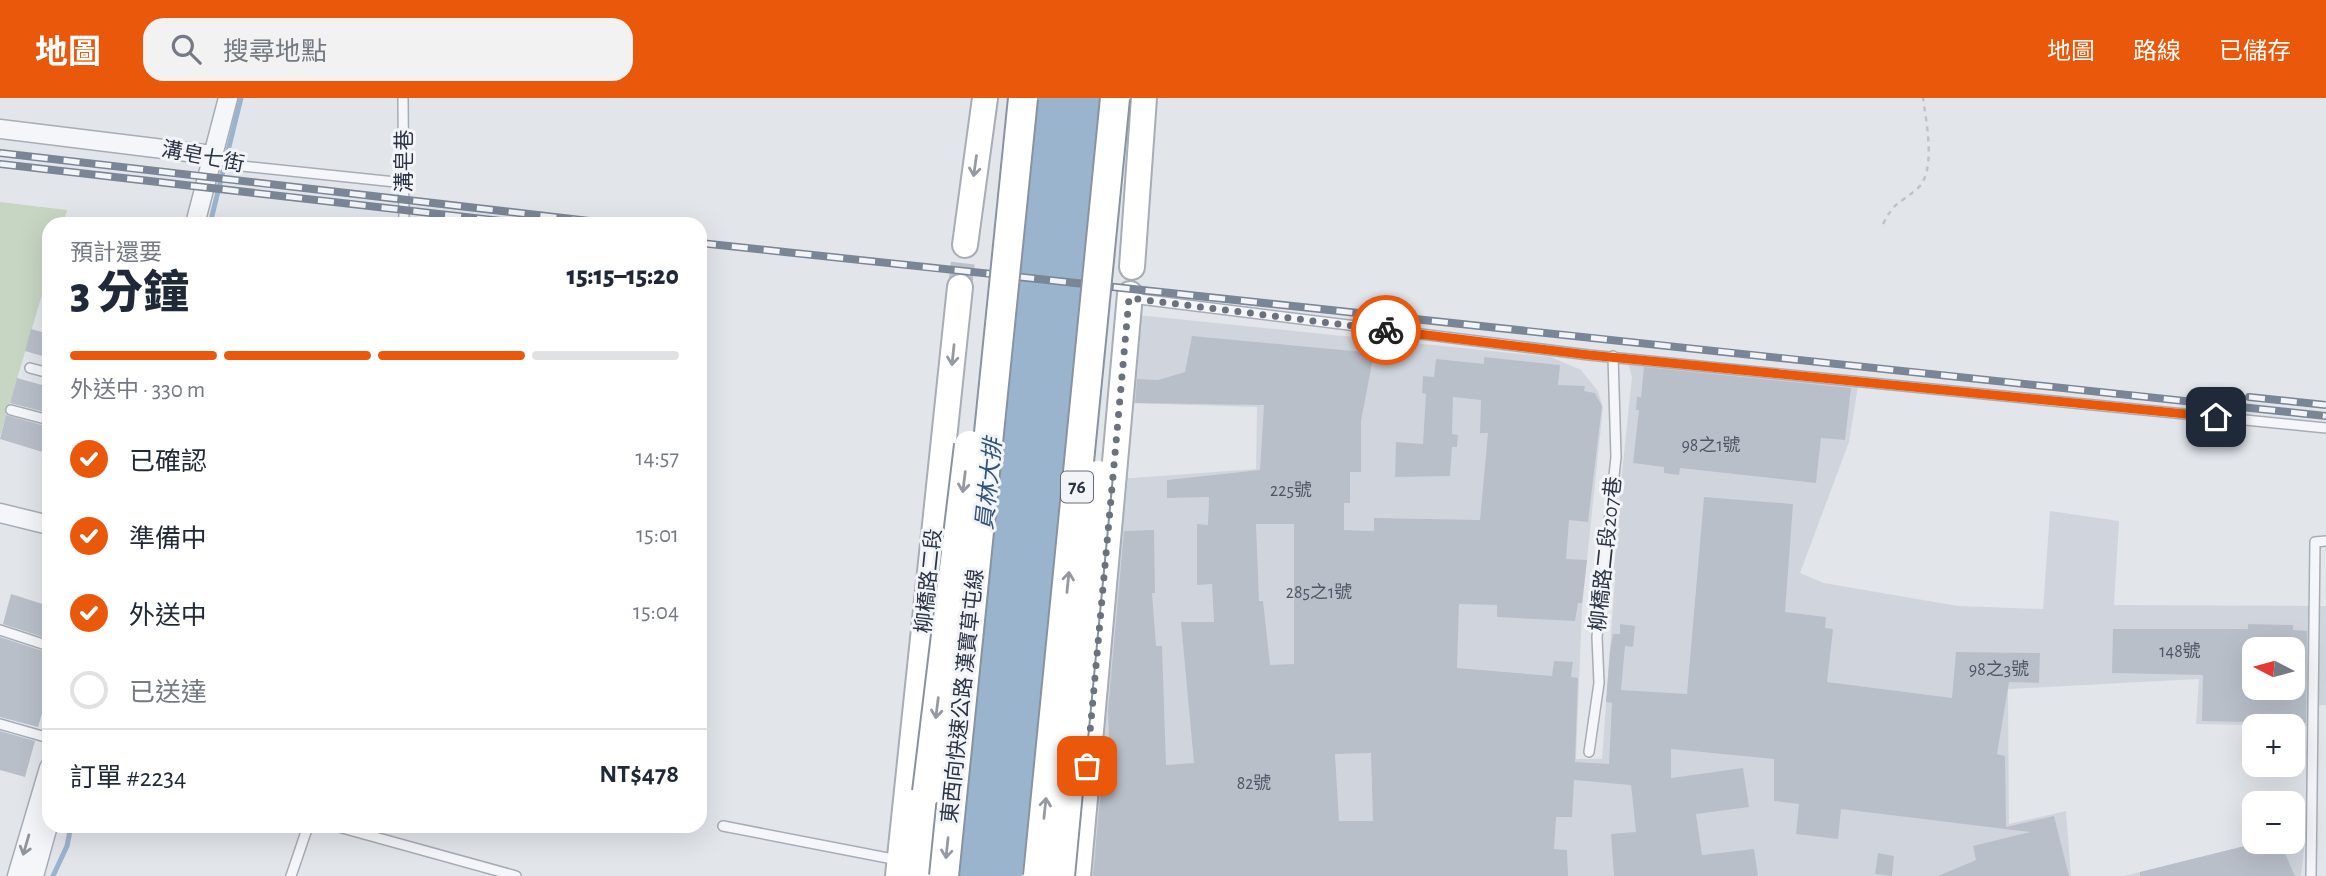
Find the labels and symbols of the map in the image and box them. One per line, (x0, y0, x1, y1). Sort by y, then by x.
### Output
street label: 溝皂巷 (393, 130, 415, 193)
street label: 溝皂七街 (160, 138, 246, 175)
one-way arrow (969, 154, 982, 176)
courier (1351, 295, 1421, 365)
one-way arrow (946, 343, 959, 366)
pin (2186, 387, 2246, 447)
water label: 員林大排 (972, 434, 1007, 531)
house number: 98之1號 (1681, 435, 1741, 455)
one-way arrow (958, 470, 971, 493)
road number: 76 (1061, 472, 1093, 502)
street label: 柳橋路二段207巷 (1586, 476, 1625, 632)
house number: 225號 (1270, 480, 1312, 500)
street label: 柳橋路二段 (912, 528, 945, 634)
street label: 東西向快速公路 漢寶草屯線 (938, 568, 987, 824)
one-way arrow (1061, 571, 1074, 593)
house number: 285之1號 (1286, 582, 1352, 602)
north arrow (2242, 637, 2305, 700)
house number: 148號 (2159, 641, 2201, 661)
house number: 98之3號 (1969, 659, 2029, 679)
one-way arrow (930, 696, 943, 719)
pin (1057, 736, 1117, 796)
house number: 82號 (1237, 773, 1271, 793)
one-way arrow (1039, 797, 1052, 820)
one-way arrow (19, 834, 32, 856)
one-way arrow (940, 837, 953, 859)

